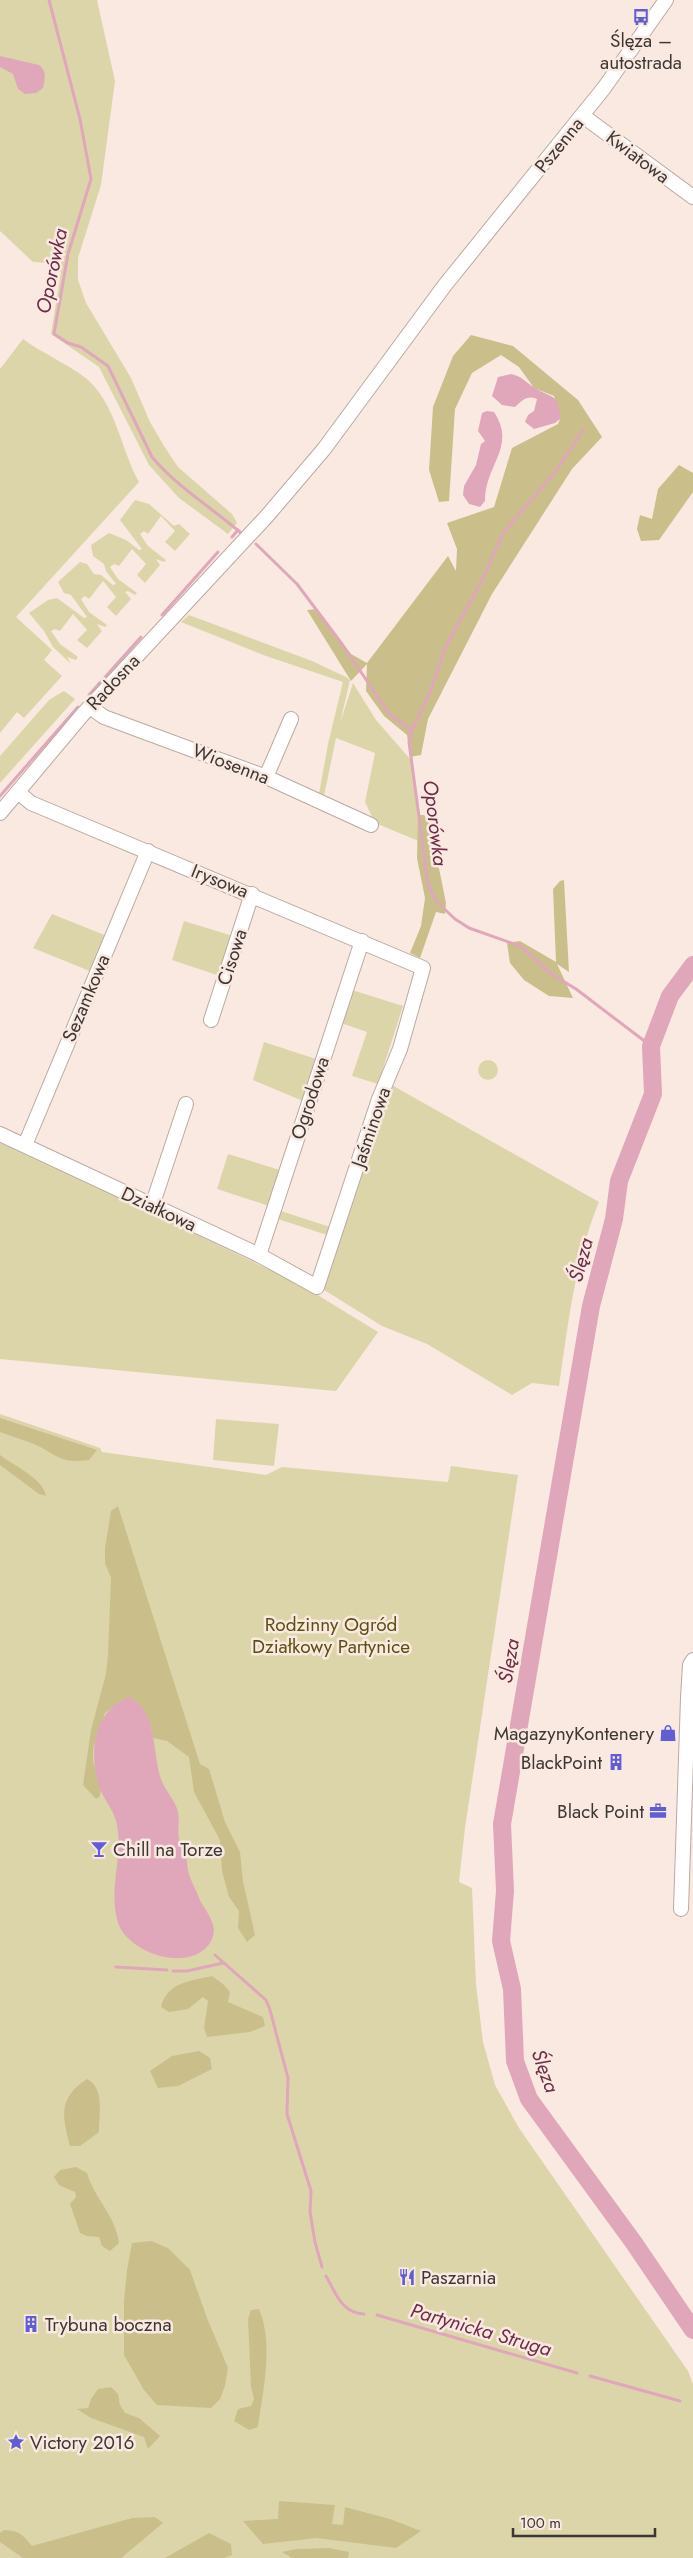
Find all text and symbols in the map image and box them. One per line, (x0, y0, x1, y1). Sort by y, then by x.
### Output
bus stop icon: Ślęza – autostrada (631, 7, 651, 27)
place label: Ślęza – autostrada (600, 27, 682, 76)
street label: Pszenna (528, 111, 590, 179)
street label: Kwiatowa (601, 124, 675, 190)
water label: Oporówka (29, 226, 75, 316)
street label: Radosna (80, 648, 146, 716)
street label: Wiosenna (189, 737, 273, 791)
water label: Oporówka (415, 778, 455, 868)
street label: Irysowa (187, 857, 253, 905)
street label: Cisowa (210, 925, 254, 989)
street label: Sezamkowa (55, 950, 117, 1046)
street label: Ogrodowa (284, 1053, 336, 1143)
street label: Jaśminowa (344, 1083, 397, 1174)
street label: Działkowa (117, 1180, 201, 1238)
water label: Ślęza (561, 1235, 601, 1285)
park label: Rodzinny Ogród Działkowy Partynice (252, 1611, 410, 1660)
water label: Ślęza (491, 1636, 527, 1686)
place label: MagazynyKontenery (494, 1720, 655, 1747)
shop icon: MagazynyKontenery (658, 1723, 678, 1743)
place label: BlackPoint (521, 1749, 602, 1776)
building icon: BlackPoint (606, 1752, 626, 1772)
place label: Black Point (557, 1798, 644, 1825)
office icon: Black Point (648, 1801, 668, 1821)
place label: Chill na Torze (113, 1836, 223, 1863)
bar icon: Chill na Torze (89, 1839, 109, 1859)
water label: Ślęza (524, 2045, 566, 2097)
place label: Paszarnia (421, 2264, 496, 2291)
restaurant icon: Paszarnia (397, 2267, 417, 2287)
water label: Partynicka Struga (407, 2296, 555, 2364)
place label: Trybuna boczna (45, 2311, 172, 2338)
building icon: Trybuna boczna (21, 2314, 41, 2334)
place label: Victory 2016 (30, 2429, 134, 2456)
place icon: Victory 2016 (6, 2432, 26, 2452)
scale bar (513, 2506, 656, 2538)
text: 100 m (520, 2512, 561, 2534)

